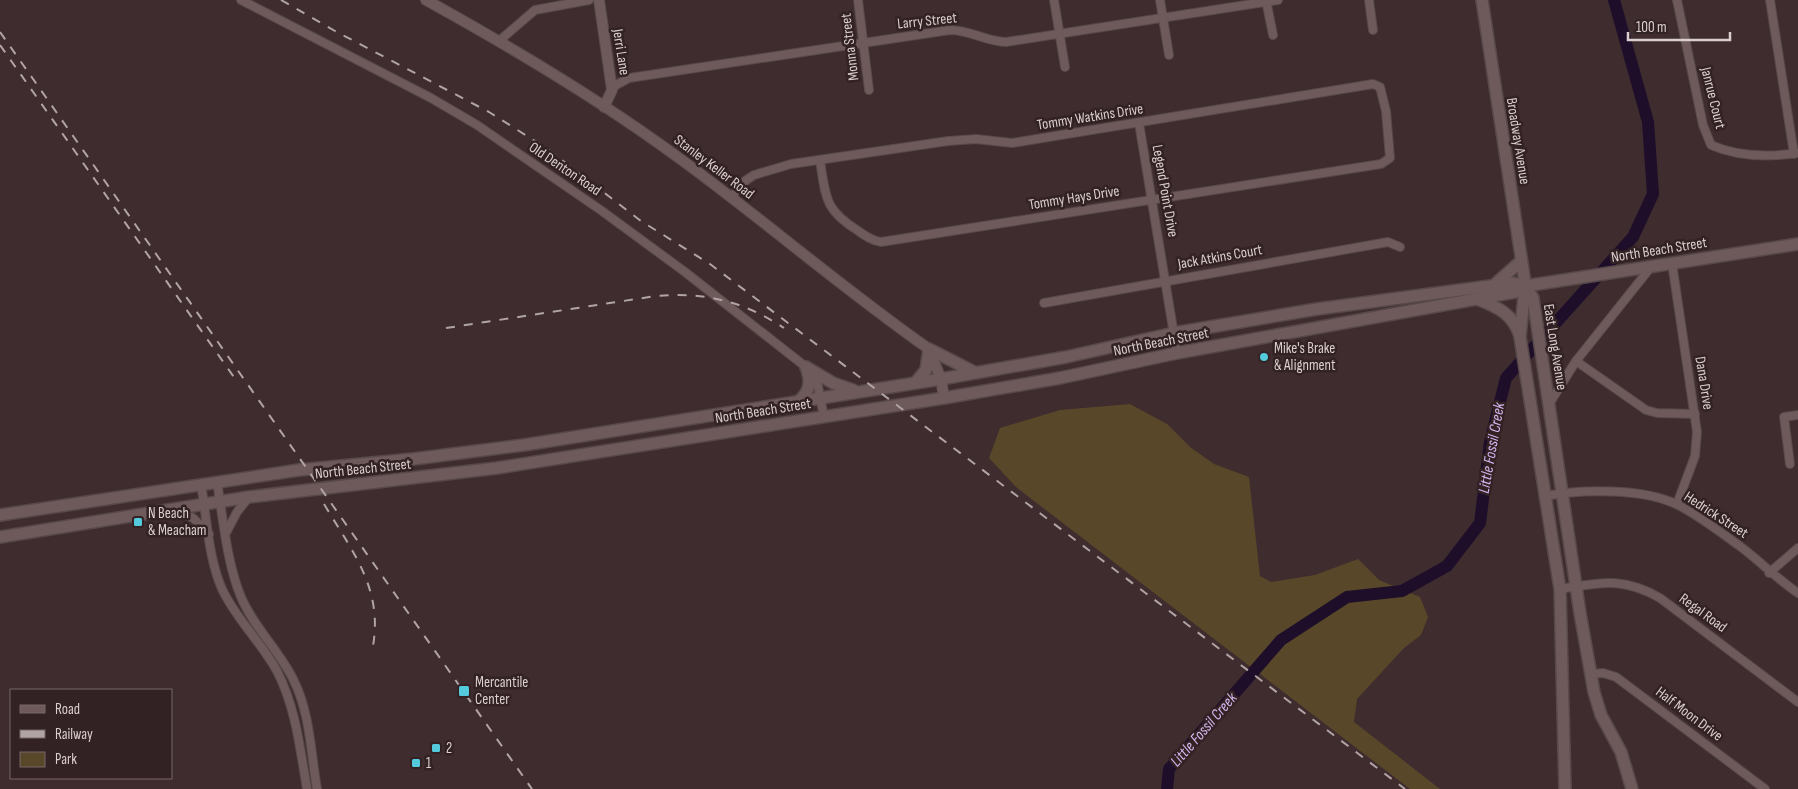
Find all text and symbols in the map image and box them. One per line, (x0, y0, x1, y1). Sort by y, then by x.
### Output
street label: Larry Street (896, 8, 958, 34)
scale bar (1628, 10, 1730, 42)
street label: Monna Street (836, 12, 864, 82)
text: 100 m (1636, 18, 1667, 37)
street label: Jerri Lane (608, 26, 634, 77)
street label: Janrue Court (1696, 64, 1730, 131)
street label: Broadway Avenue (1502, 96, 1534, 186)
street label: Tommy Watkins Drive (1036, 99, 1144, 135)
street label: Stanley Keller Road (670, 131, 758, 203)
street label: Old Denton Road (525, 138, 605, 200)
street label: Legend Point Drive (1148, 143, 1182, 239)
street label: Tommy Hays Drive (1027, 181, 1121, 215)
street label: North Beach Street (1610, 233, 1709, 267)
street label: Jack Atkins Court (1175, 240, 1264, 274)
street label: East Long Avenue (1539, 302, 1571, 392)
street label: North Beach Street (1112, 323, 1211, 361)
place label: Mike's Brake & Alignment (1274, 339, 1336, 375)
marker: Mike's Brake & Alignment (1258, 351, 1270, 363)
street label: Dana Drive (1690, 355, 1718, 411)
street label: North Beach Street (714, 394, 813, 428)
water label: Little Fossil Creek (1475, 400, 1510, 495)
street label: North Beach Street (314, 454, 412, 484)
street label: Hedrick Street (1680, 487, 1752, 543)
place label: N Beach & Meacham (148, 504, 207, 540)
marker: N Beach & Meacham (132, 516, 144, 528)
street label: Regal Road (1675, 589, 1731, 637)
place label: Mercantile Center (475, 673, 528, 709)
street label: Half Moon Drive (1652, 683, 1726, 745)
marker: Mercantile Center (457, 684, 471, 698)
water label: Little Fossil Creek (1167, 688, 1242, 771)
legend (10, 689, 172, 779)
text: Road (55, 700, 80, 719)
text: Railway (55, 725, 93, 744)
place label: 2 (446, 739, 452, 758)
marker: 2 (430, 742, 442, 754)
text: Park (55, 750, 77, 769)
place label: 1 (426, 754, 432, 773)
marker: 1 (410, 757, 422, 769)

